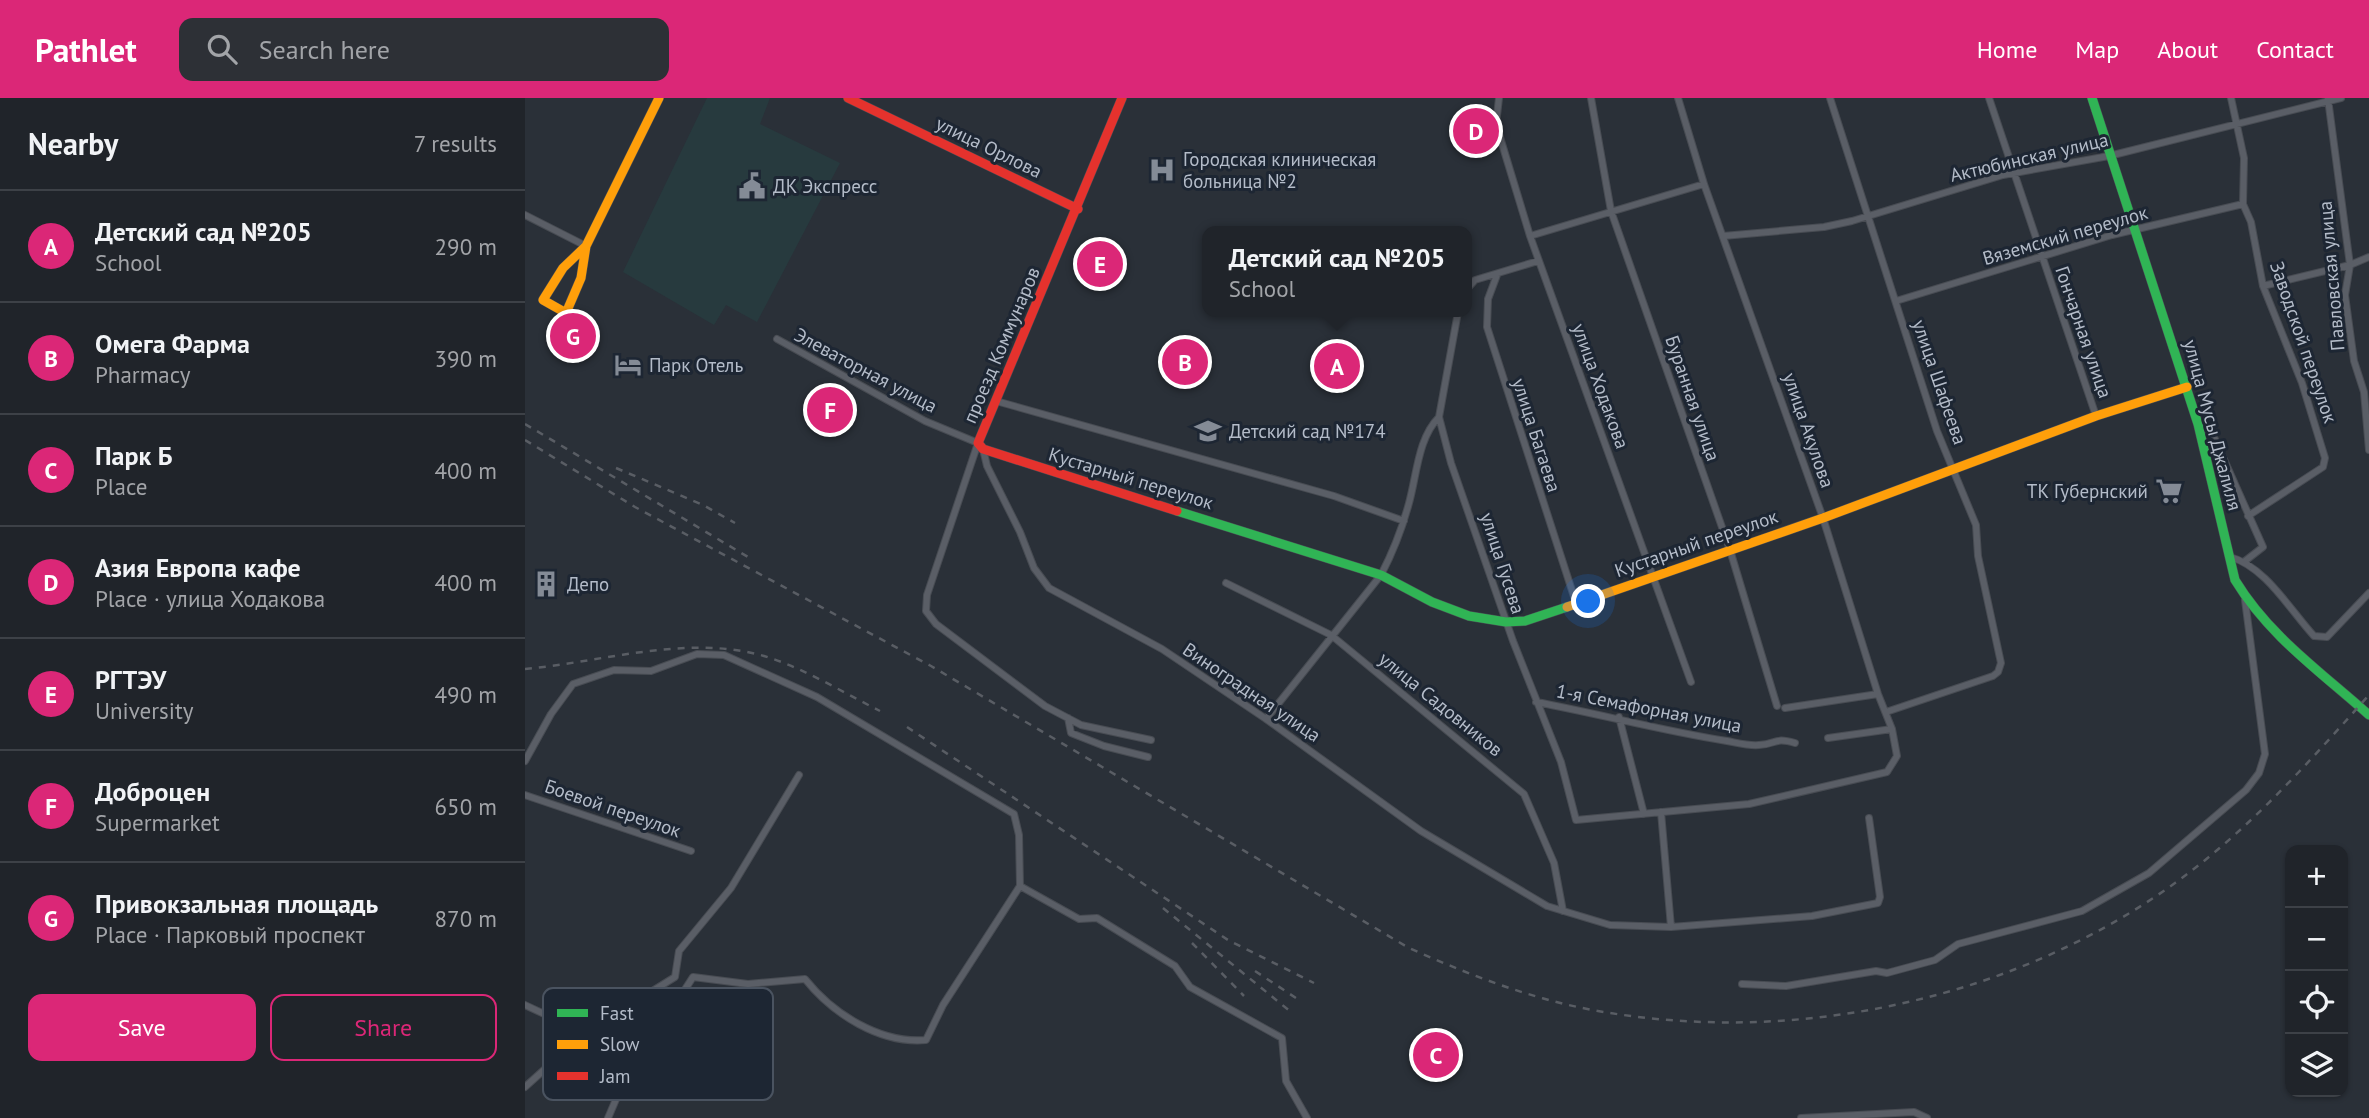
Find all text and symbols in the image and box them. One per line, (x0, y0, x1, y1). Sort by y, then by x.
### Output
search box (179, 18, 669, 81)
text: Pathlet (35, 28, 137, 71)
icon: search (203, 30, 241, 68)
text: Search here (259, 33, 390, 66)
text: Home (1977, 34, 2037, 65)
text: Map (2075, 34, 2119, 65)
text: About (2157, 34, 2218, 65)
text: Contact (2256, 34, 2334, 65)
pin: D (1453, 105, 1499, 157)
street label: улица Орлова (932, 111, 1046, 183)
text: Nearby (28, 124, 118, 163)
street label: Актюбинская улица (1947, 127, 2111, 187)
text: 7 results (414, 129, 497, 158)
place label: Городская клиническая больница №2 (1183, 147, 1376, 193)
hospital icon: Городская клиническая больница №2 (1147, 155, 1177, 185)
public building icon: ДК Экспресс (737, 171, 767, 201)
place label: ДК Экспресс (773, 174, 877, 198)
street label: Вяземский переулок (1980, 200, 2150, 270)
street label: Павловская улица (2313, 200, 2349, 352)
text: Детский сад №205 (95, 215, 312, 248)
popup (1202, 226, 1472, 317)
text: A (44, 232, 58, 261)
text: 290 m (435, 232, 497, 261)
pin: E (1077, 238, 1123, 290)
text: Детский сад №205 (1229, 241, 1445, 274)
text: School (95, 248, 162, 277)
street label: Заводской переулок (2265, 258, 2343, 426)
street label: проезд Коммунаров (957, 263, 1045, 427)
street label: Гончарная улица (2050, 263, 2118, 401)
text: School (1229, 274, 1295, 303)
pin: G (550, 310, 596, 362)
street label: улица Шафеева (1907, 316, 1973, 448)
street label: улица Ходакова (1567, 320, 1635, 452)
street label: Элеваторная улица (790, 322, 942, 418)
text: Омега Фарма (95, 327, 250, 360)
street label: Буранная улица (1660, 332, 1726, 464)
pin: B (1162, 336, 1208, 388)
street label: улица Мусы Джалиля (2179, 337, 2247, 513)
pin: A (1314, 340, 1360, 392)
text: B (44, 344, 58, 373)
text: 390 m (435, 344, 497, 373)
hotel icon: Парк Отель (613, 350, 643, 380)
place label: Парк Отель (649, 353, 743, 377)
text: Pharmacy (95, 360, 191, 389)
street label: улица Акулова (1778, 369, 1840, 491)
street label: улица Багаева (1507, 375, 1567, 495)
pin: F (807, 384, 853, 436)
school or university icon: Детский сад №174 (1193, 416, 1223, 446)
place label: Детский сад №174 (1229, 419, 1386, 443)
text: Парк Б (95, 439, 173, 472)
street label: Кустарный переулок (1046, 442, 1216, 514)
text: C (45, 456, 57, 485)
text: 400 m (435, 456, 497, 485)
text: Place (95, 472, 148, 501)
supermarket icon: ТК Губернский (2154, 476, 2184, 506)
place label: ТК Губернский (2027, 479, 2148, 503)
street label: Кустарный переулок (1611, 504, 1781, 582)
street label: улица Гусева (1475, 509, 1531, 617)
text: Азия Европа кафе (95, 551, 301, 584)
text: D (44, 568, 58, 597)
text: 400 m (435, 568, 497, 597)
building icon: Депо (531, 569, 561, 599)
place label: Депо (567, 572, 609, 596)
text: Place · улица Ходакова (95, 584, 325, 613)
your location (1571, 584, 1605, 618)
street label: Виноградная улица (1179, 637, 1325, 747)
street label: улица Садовников (1374, 647, 1508, 761)
text: РГТЭУ (95, 663, 166, 696)
street label: 1-я Семафорная улица (1554, 678, 1744, 738)
text: E (45, 680, 57, 709)
text: 490 m (435, 680, 497, 709)
text: University (95, 696, 193, 725)
street label: Боевой переулок (542, 773, 684, 843)
text: Доброцен (95, 775, 210, 808)
text: F (45, 792, 57, 821)
text: 650 m (435, 792, 497, 821)
text: Supermarket (95, 808, 220, 837)
map controls (2285, 845, 2348, 1097)
button: + (2285, 845, 2348, 908)
text: Привокзальная площадь (95, 887, 378, 920)
text: G (44, 904, 58, 933)
text: 870 m (435, 904, 497, 933)
button: − (2285, 908, 2348, 971)
text: Place · Парковый проспект (95, 920, 365, 949)
button: locate (2285, 971, 2348, 1034)
legend (543, 988, 773, 1100)
button: Save (28, 994, 256, 1061)
button: Share (270, 994, 497, 1061)
text: Fast (600, 1001, 634, 1025)
pin: C (1413, 1029, 1459, 1081)
text: Slow (600, 1032, 640, 1056)
button: layers (2285, 1034, 2348, 1097)
text: Jam (599, 1064, 630, 1088)

